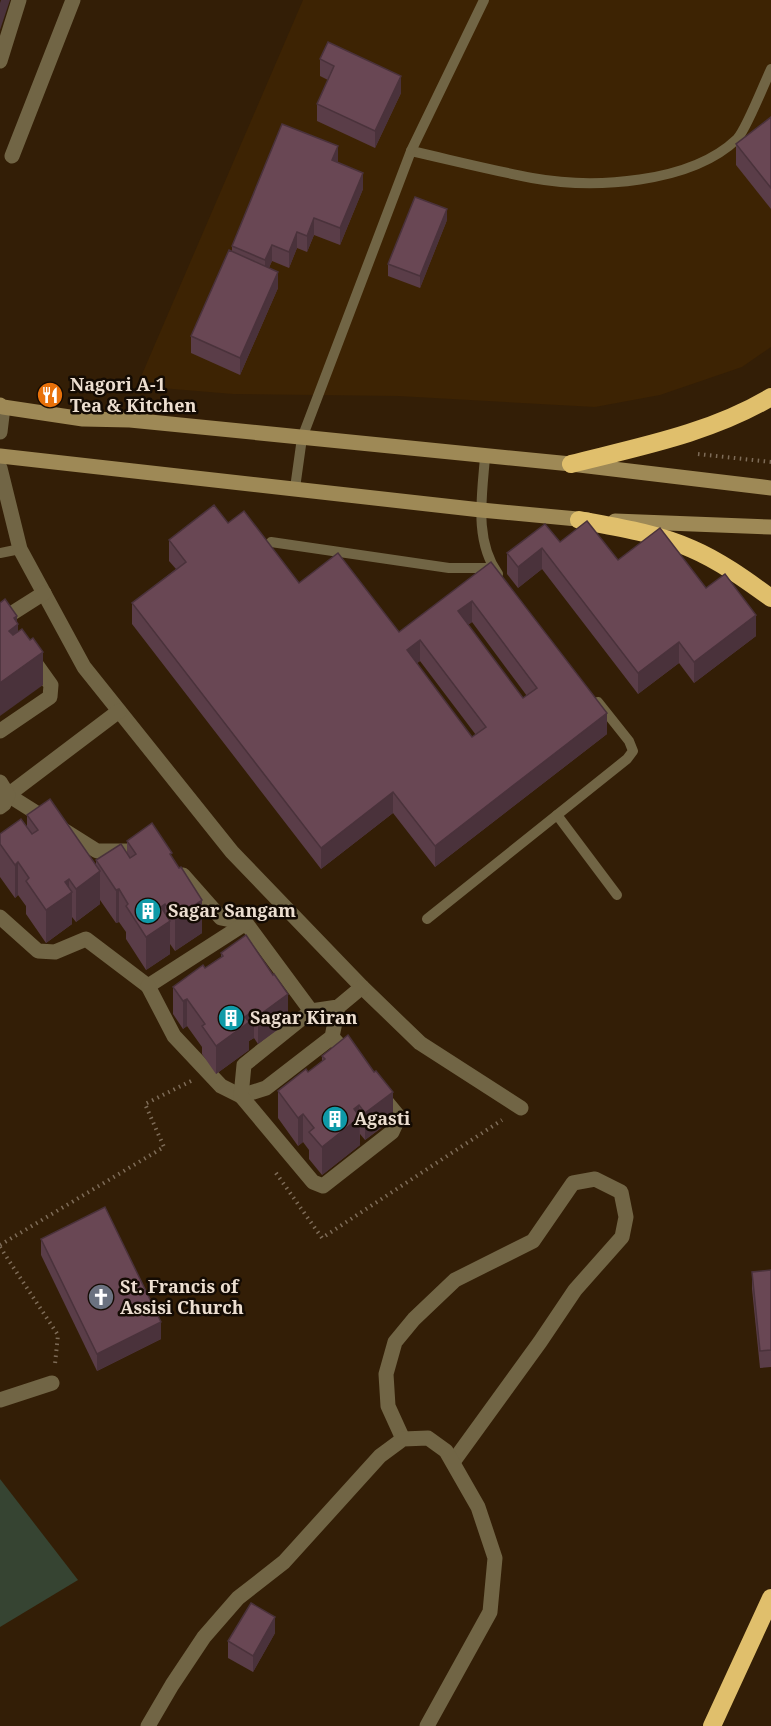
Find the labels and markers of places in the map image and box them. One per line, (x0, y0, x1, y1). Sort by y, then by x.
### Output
place label: Nagori A-1 Tea & Kitchen (70, 372, 197, 417)
restaurant icon: Nagori A-1 Tea & Kitchen (35, 380, 65, 410)
building icon: Sagar Sangam (133, 896, 163, 926)
place label: Sagar Sangam (168, 898, 296, 922)
building icon: Sagar Kiran (216, 1003, 246, 1033)
place label: Sagar Kiran (250, 1005, 358, 1029)
building icon: Agasti (320, 1104, 350, 1134)
place label: Agasti (354, 1106, 411, 1130)
place label: St. Francis of Assisi Church (120, 1274, 244, 1319)
church icon: St. Francis of Assisi Church (86, 1282, 116, 1312)

